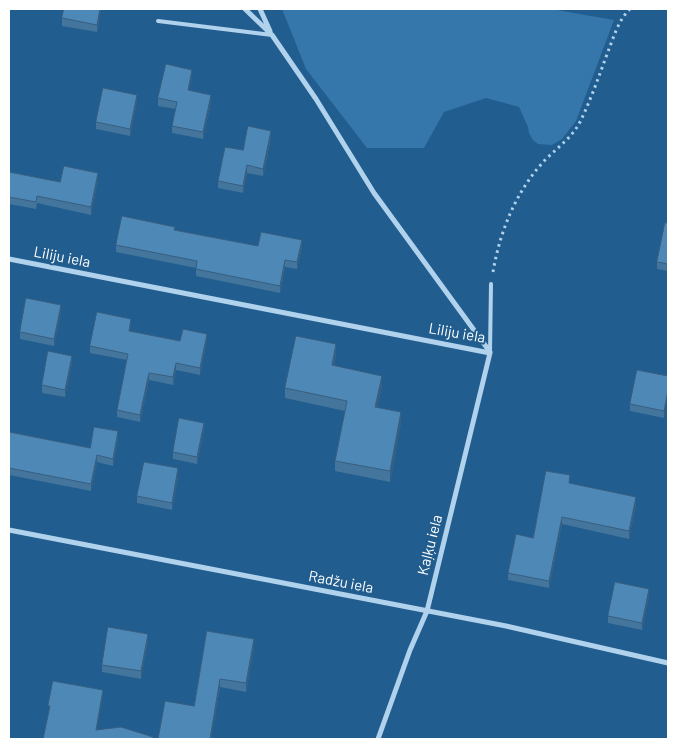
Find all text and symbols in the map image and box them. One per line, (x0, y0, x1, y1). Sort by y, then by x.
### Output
street label: Liliju iela (32, 243, 92, 271)
street label: Liliju iela (427, 319, 487, 347)
street label: Kaļķu iela (414, 513, 446, 577)
street label: Radžu iela (307, 567, 375, 597)

